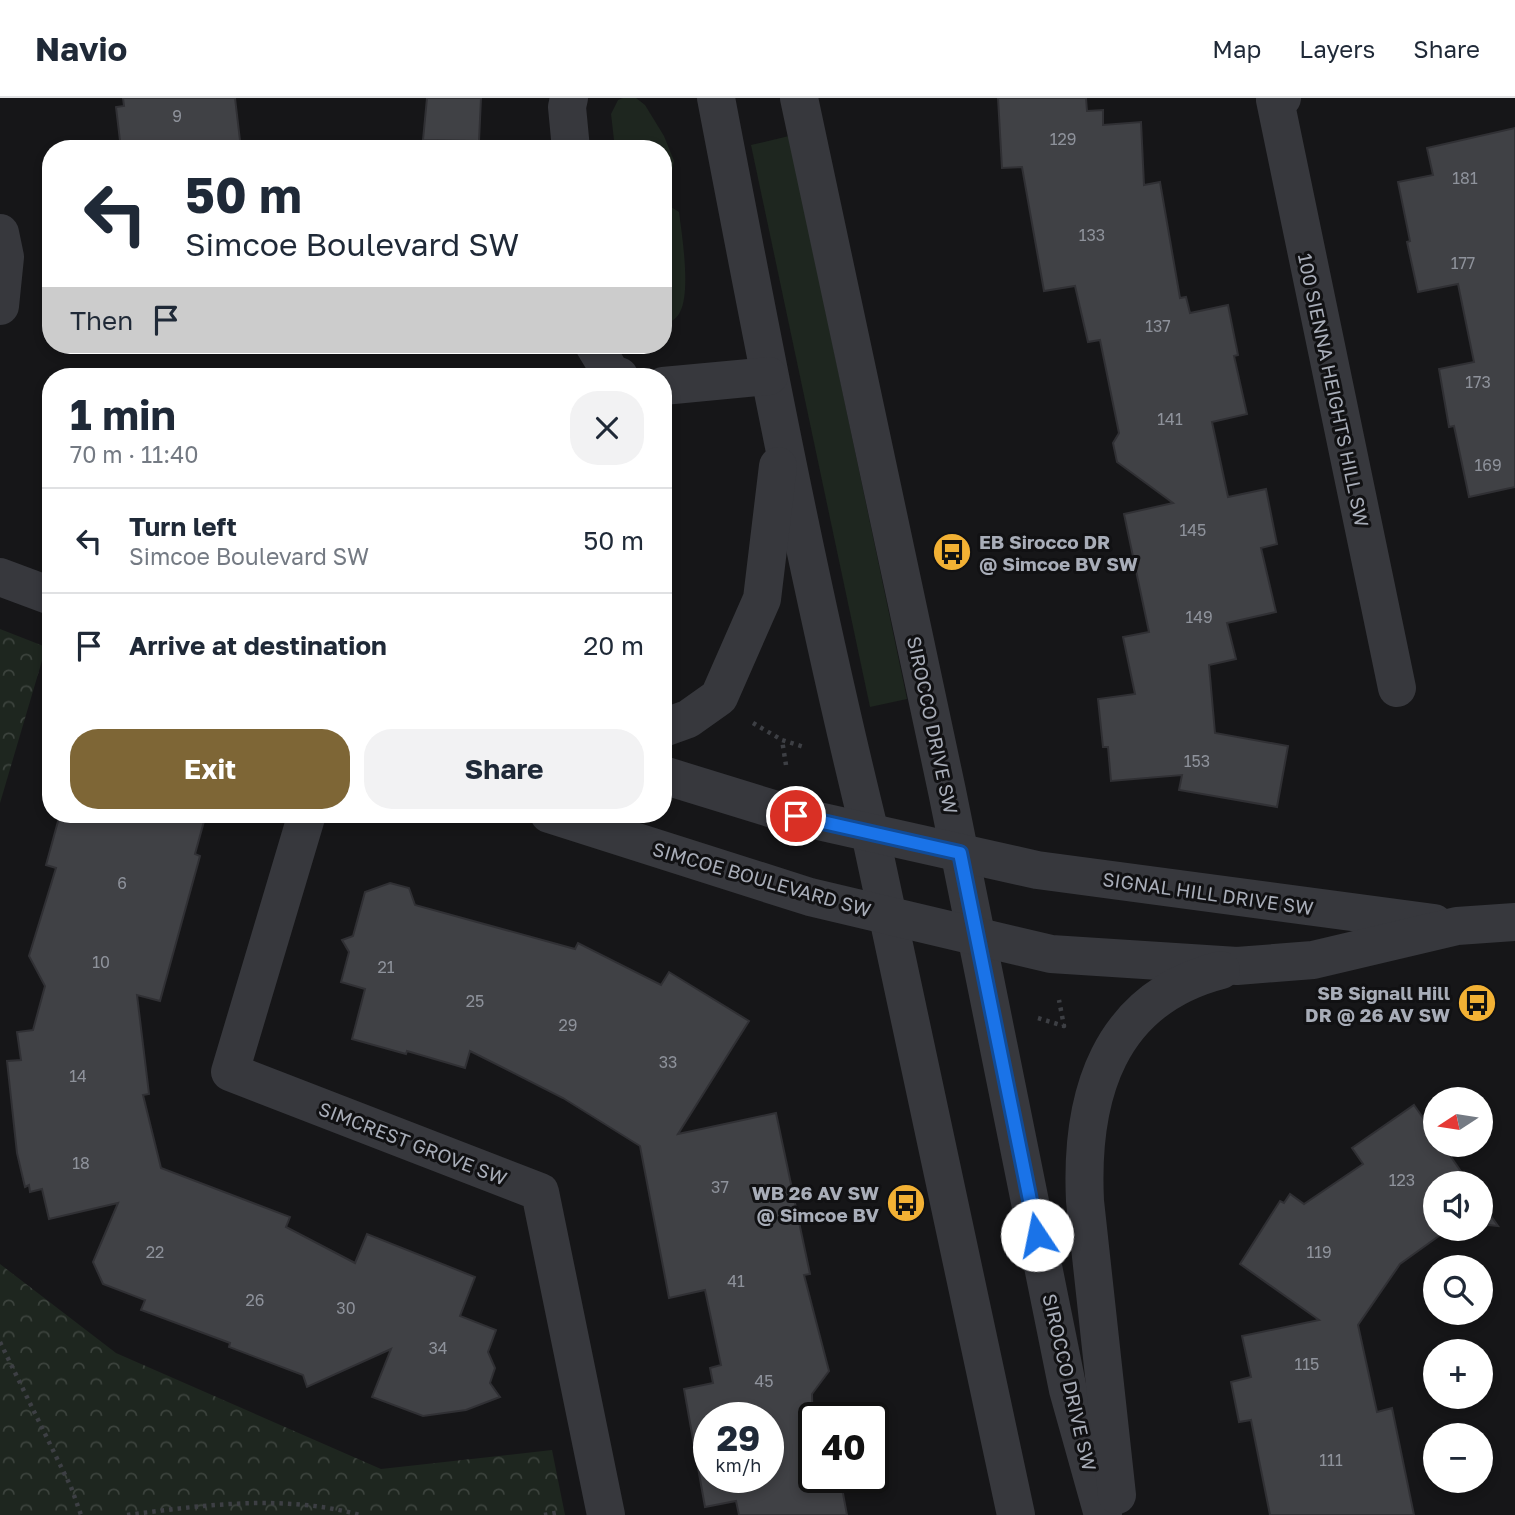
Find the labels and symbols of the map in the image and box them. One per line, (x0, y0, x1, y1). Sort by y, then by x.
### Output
house number: 9 (172, 106, 182, 126)
house number: 129 (1050, 129, 1076, 149)
house number: 181 (1452, 168, 1478, 188)
house number: 133 (1079, 225, 1105, 245)
street label: 100 SIENNA HEIGHTS HILL SW (1294, 251, 1374, 529)
house number: 177 (1451, 253, 1475, 273)
house number: 137 (1145, 316, 1171, 336)
house number: 173 (1465, 372, 1491, 392)
house number: 141 (1157, 409, 1183, 429)
house number: 169 (1474, 455, 1502, 475)
house number: 145 (1180, 520, 1206, 540)
place label: EB Sirocco DR @ Simcoe BV SW (979, 530, 1138, 575)
bus stop icon: EB Sirocco DR @ Simcoe BV SW (931, 531, 973, 573)
house number: 149 (1185, 607, 1213, 627)
street label: SIROCCO DRIVE SW (903, 634, 963, 816)
house number: 153 (1184, 751, 1210, 771)
pin (766, 786, 826, 846)
street label: SIMCOE BOULEVARD SW (650, 837, 874, 921)
street label: SIGNAL HILL DRIVE SW (1101, 867, 1315, 919)
house number: 6 (117, 873, 127, 893)
house number: 10 (92, 952, 110, 972)
house number: 21 (377, 957, 395, 977)
place label: SB Signall Hill DR @ 26 AV SW (1305, 981, 1450, 1026)
bus stop icon: SB Signall Hill DR @ 26 AV SW (1456, 982, 1498, 1024)
house number: 25 (466, 991, 484, 1011)
house number: 29 (559, 1015, 577, 1035)
house number: 33 (659, 1052, 677, 1072)
house number: 14 (69, 1066, 87, 1086)
north arrow (1423, 1087, 1493, 1157)
street label: SIMCREST GROVE SW (316, 1096, 510, 1190)
house number: 18 (72, 1153, 90, 1173)
house number: 123 (1389, 1170, 1415, 1190)
house number: 37 (711, 1177, 729, 1197)
place label: WB 26 AV SW @ Simcoe BV (752, 1181, 879, 1226)
bus stop icon: WB 26 AV SW @ Simcoe BV (885, 1182, 927, 1224)
position arrow (1000, 1198, 1074, 1272)
house number: 22 (146, 1242, 164, 1262)
house number: 119 (1306, 1242, 1332, 1262)
house number: 41 (727, 1271, 745, 1291)
house number: 26 (246, 1290, 264, 1310)
street label: SIROCCO DRIVE SW (1038, 1291, 1102, 1473)
house number: 30 (336, 1298, 356, 1318)
house number: 34 (428, 1338, 448, 1358)
house number: 115 (1295, 1354, 1319, 1374)
house number: 45 (754, 1371, 774, 1391)
speed limit sign: 40 (798, 1402, 889, 1493)
house number: 111 (1319, 1450, 1343, 1470)

